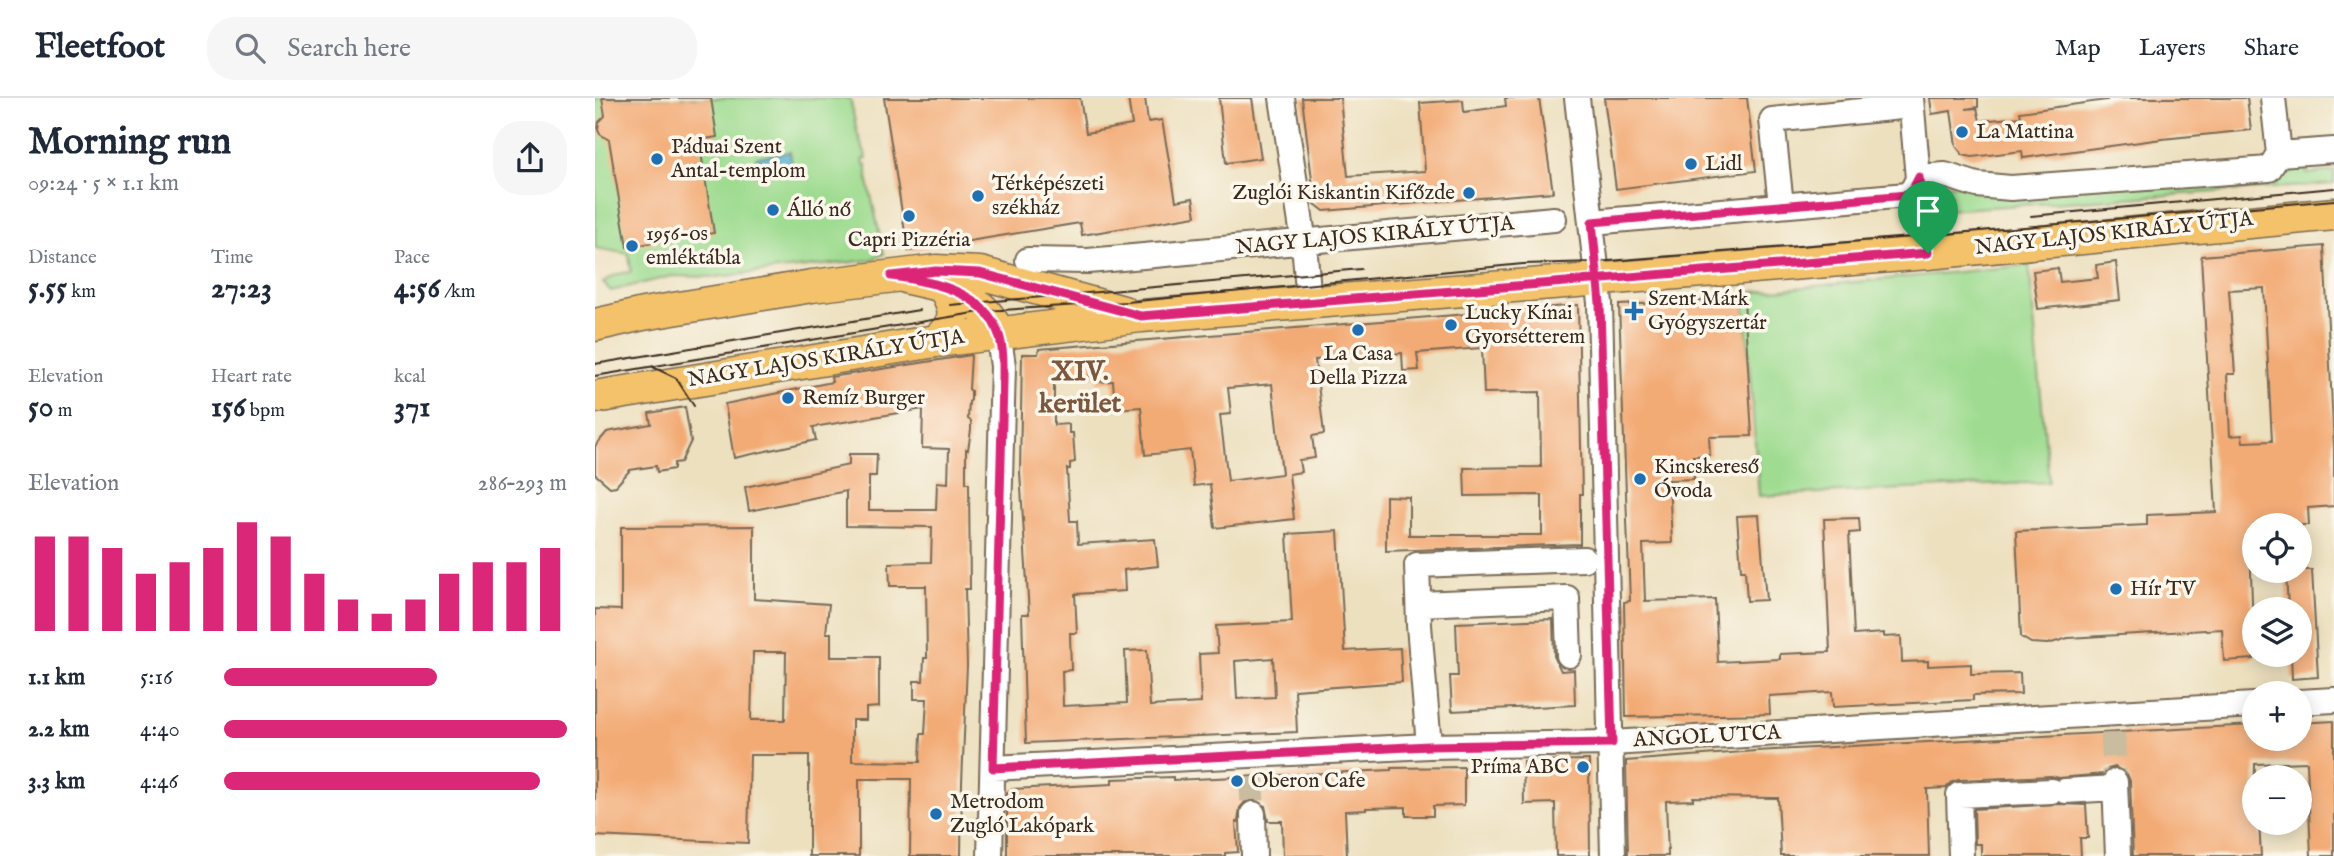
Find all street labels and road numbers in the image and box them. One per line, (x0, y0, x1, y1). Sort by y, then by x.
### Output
street label: NAGY LAJOS KIRÁLY ÚTJA (1973, 205, 2255, 262)
street label: NAGY LAJOS KIRÁLY ÚTJA (1235, 209, 1516, 262)
street label: NAGY LAJOS KIRÁLY ÚTJA (686, 323, 967, 394)
street label: ANGOL UTCA (1631, 720, 1782, 754)

